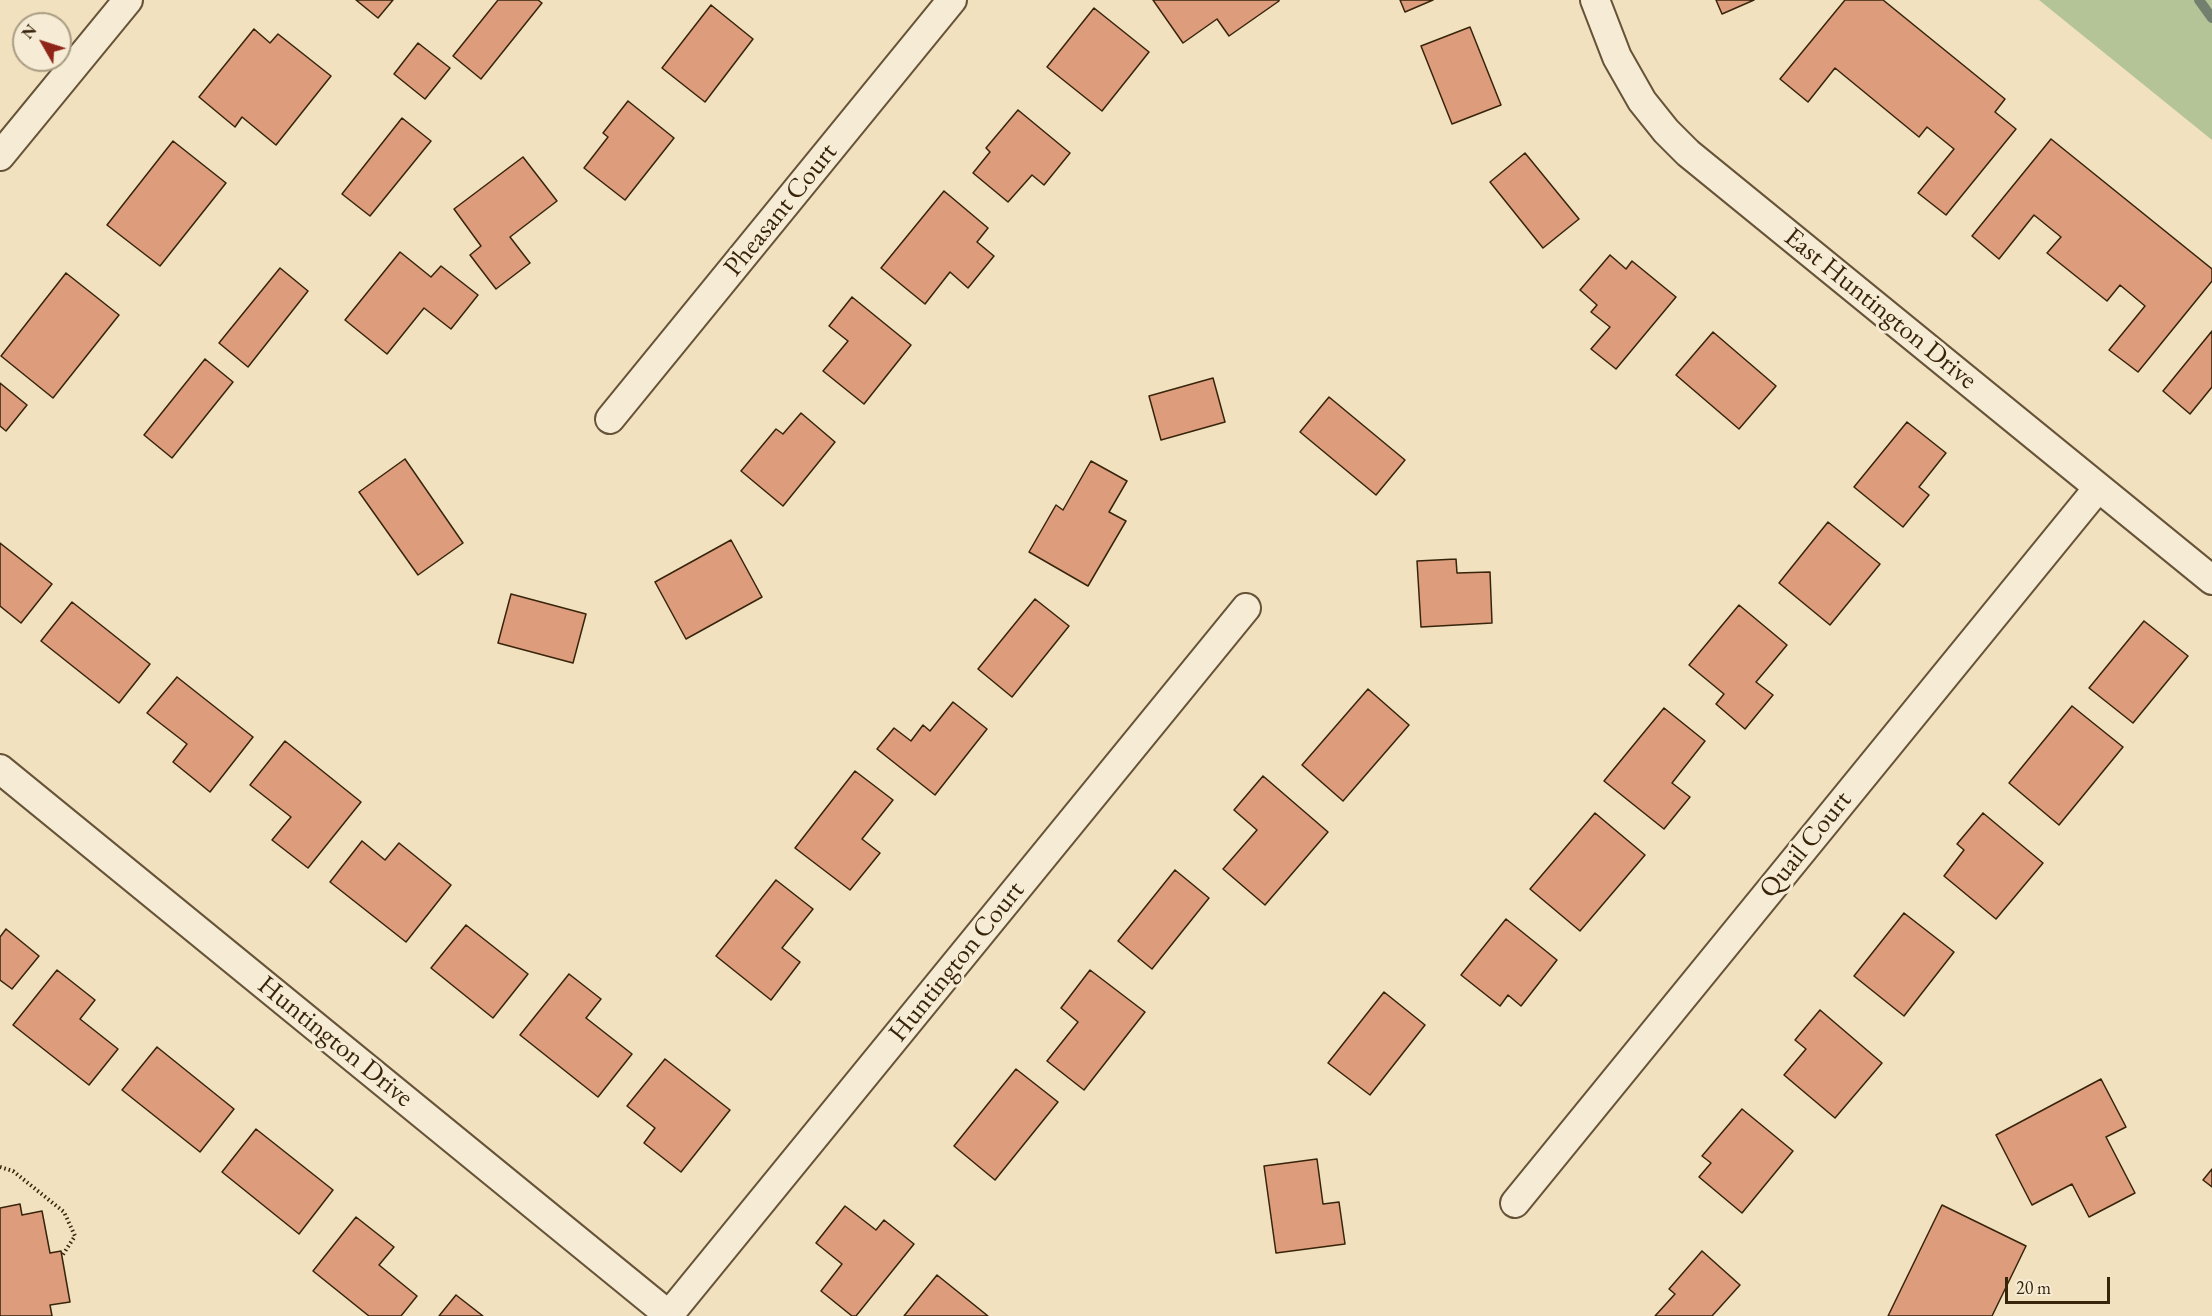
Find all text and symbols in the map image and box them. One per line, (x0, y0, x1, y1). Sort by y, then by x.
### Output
north arrow (12, 12, 72, 72)
text: N (17, 20, 41, 43)
street label: Pheasant Court (717, 137, 845, 283)
street label: East Huntington Drive (1777, 221, 1983, 397)
street label: Quail Court (1753, 785, 1859, 905)
street label: Huntington Court (882, 875, 1032, 1049)
street label: Huntington Drive (251, 969, 419, 1115)
scale bar (2008, 1265, 2113, 1303)
text: 20 m (2016, 1276, 2051, 1299)

